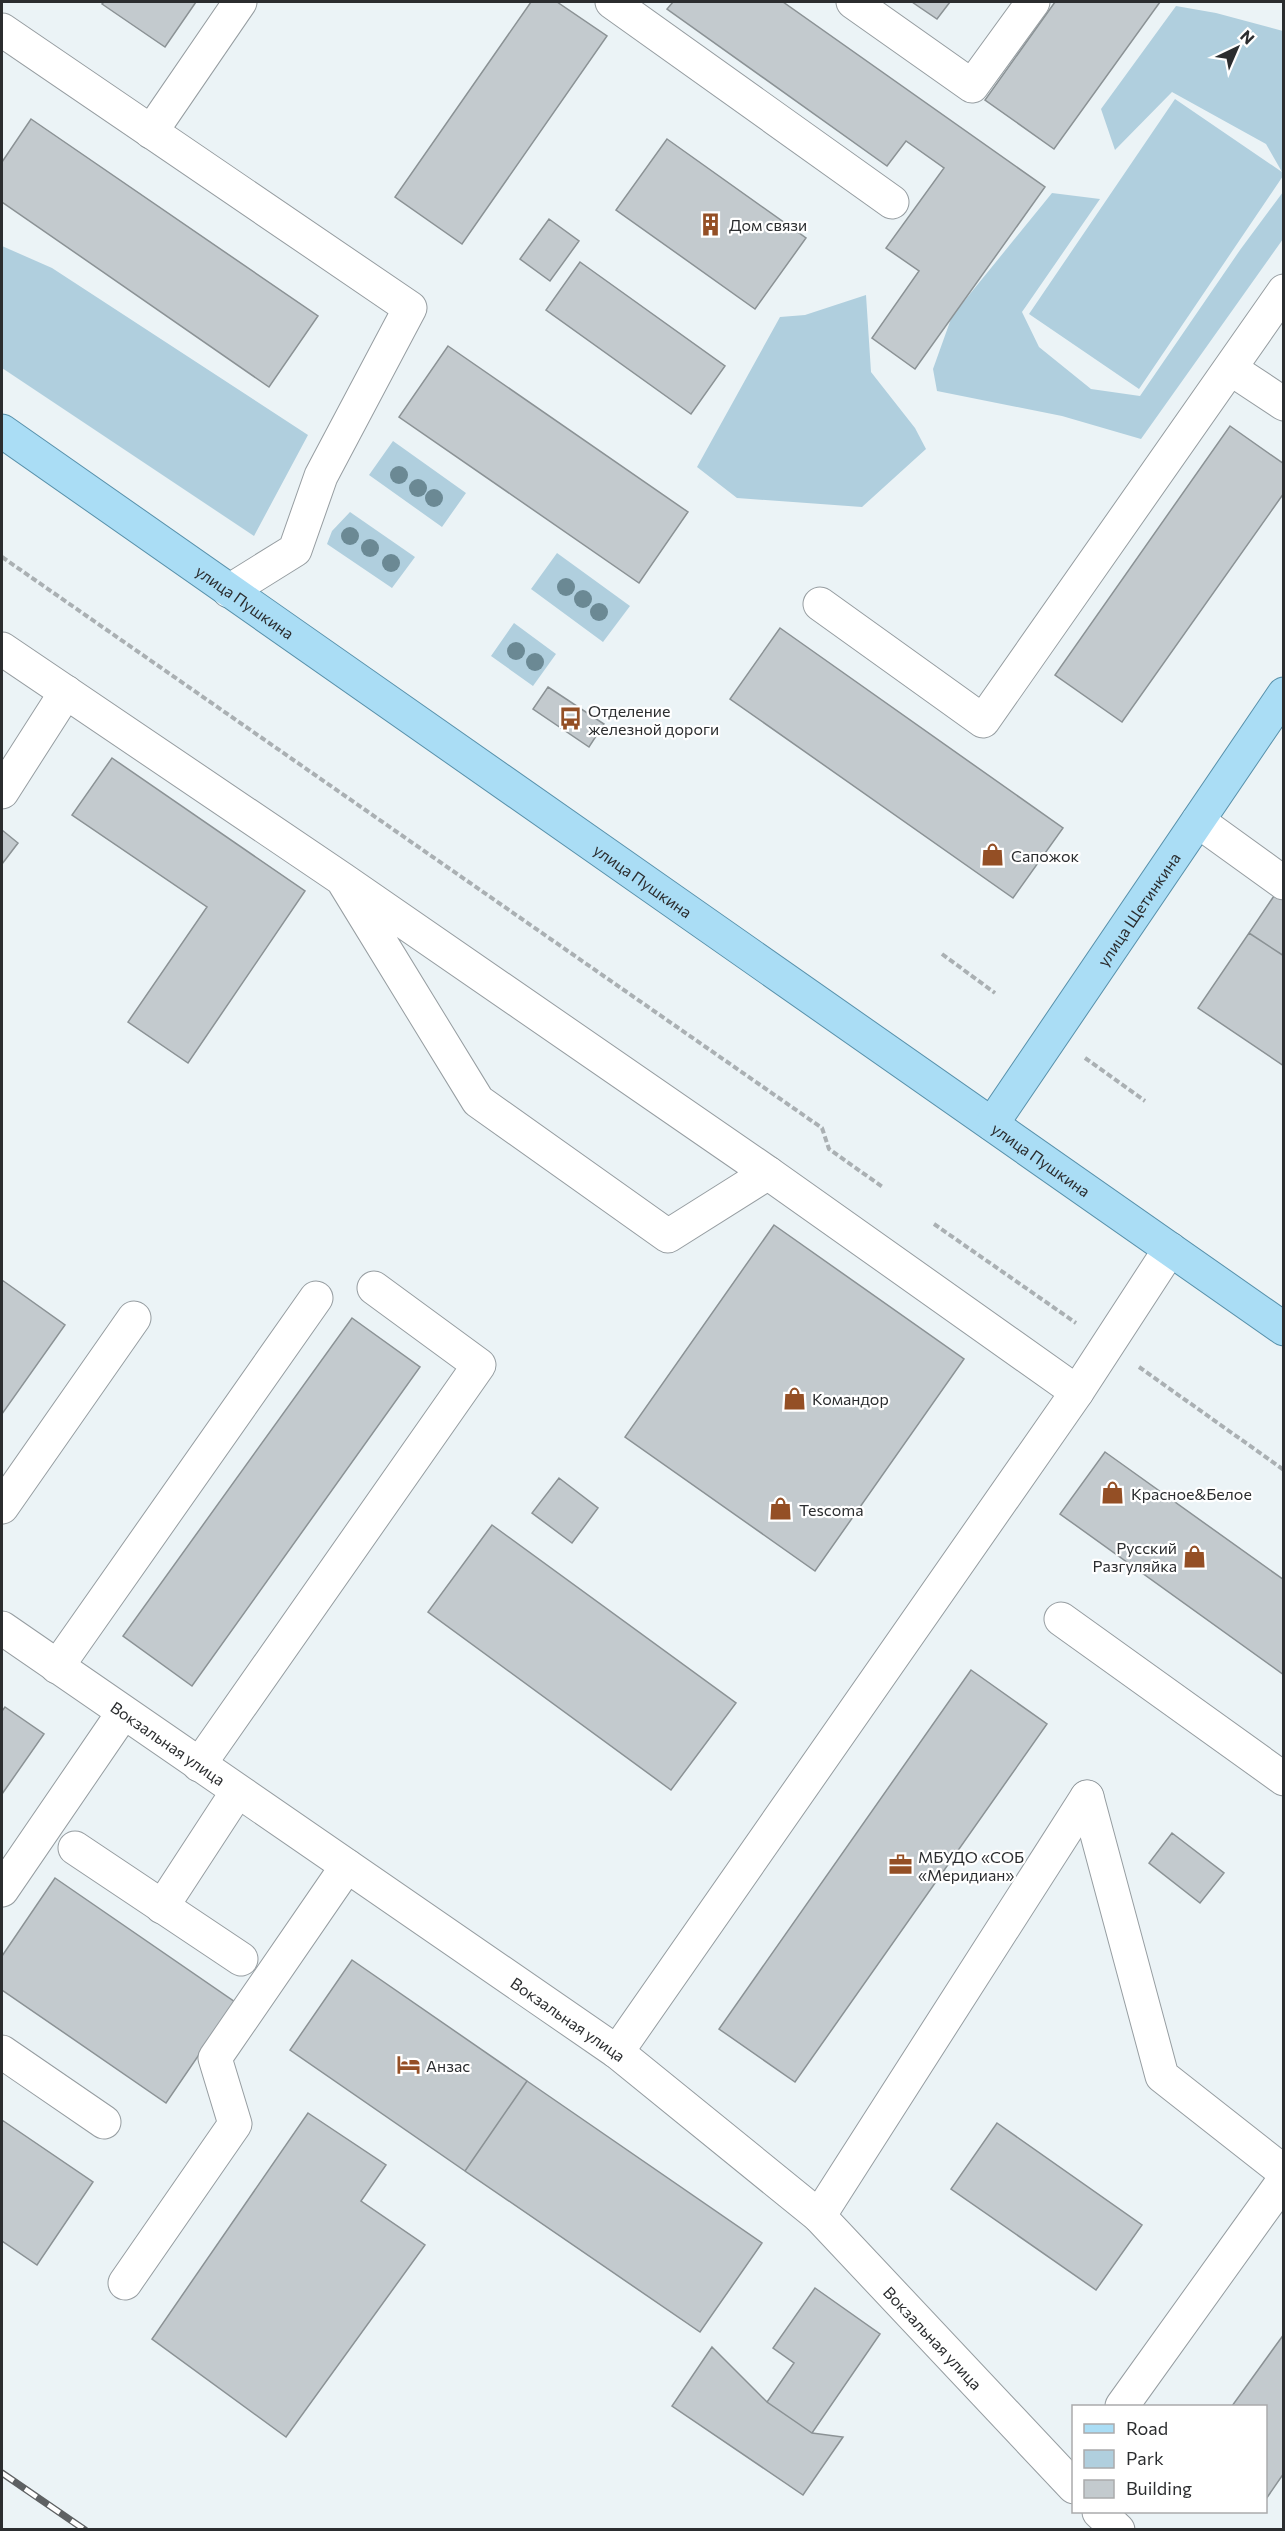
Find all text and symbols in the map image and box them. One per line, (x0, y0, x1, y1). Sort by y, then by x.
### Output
north arrow (1207, 18, 1267, 78)
text: N (1237, 26, 1259, 48)
building icon: Дом связи (698, 211, 724, 237)
place label: Дом связи (729, 215, 807, 234)
street label: улица Пушкина (192, 560, 298, 642)
place label: Отделение железной дороги (588, 701, 719, 738)
bus stop icon: Отделение железной дороги (557, 706, 583, 732)
street label: улица Пушкина (591, 839, 696, 921)
shop icon: Сапожок (980, 842, 1006, 868)
place label: Сапожок (1011, 846, 1079, 865)
street label: улица Щетинкина (1093, 848, 1183, 969)
street label: улица Пушкина (989, 1118, 1094, 1200)
shop icon: Командор (781, 1385, 807, 1411)
place label: Командор (812, 1389, 889, 1408)
shop icon: Красное&Белое (1100, 1480, 1126, 1506)
place label: Красное&Белое (1131, 1484, 1252, 1503)
shop icon: Tescoma (768, 1496, 794, 1522)
place label: Tescoma (799, 1500, 864, 1519)
place label: Русский Разгуляйка (1092, 1538, 1177, 1575)
shop icon: Русский Разгуляйка (1182, 1543, 1208, 1569)
street label: Вокзальная улица (107, 1697, 229, 1789)
place label: МБУДО «СОБ «Меридиан» (918, 1847, 1024, 1884)
office icon: МБУДО «СОБ «Меридиан» (887, 1852, 913, 1878)
street label: Вокзальная улица (508, 1972, 629, 2065)
hotel icon: Анзас (395, 2052, 421, 2078)
place label: Анзас (426, 2056, 470, 2075)
street label: Вокзальная улица (880, 2282, 986, 2393)
legend (1072, 2405, 1267, 2513)
text: Road (1126, 2417, 1168, 2439)
text: Park (1126, 2447, 1164, 2469)
text: Building (1126, 2477, 1192, 2499)

